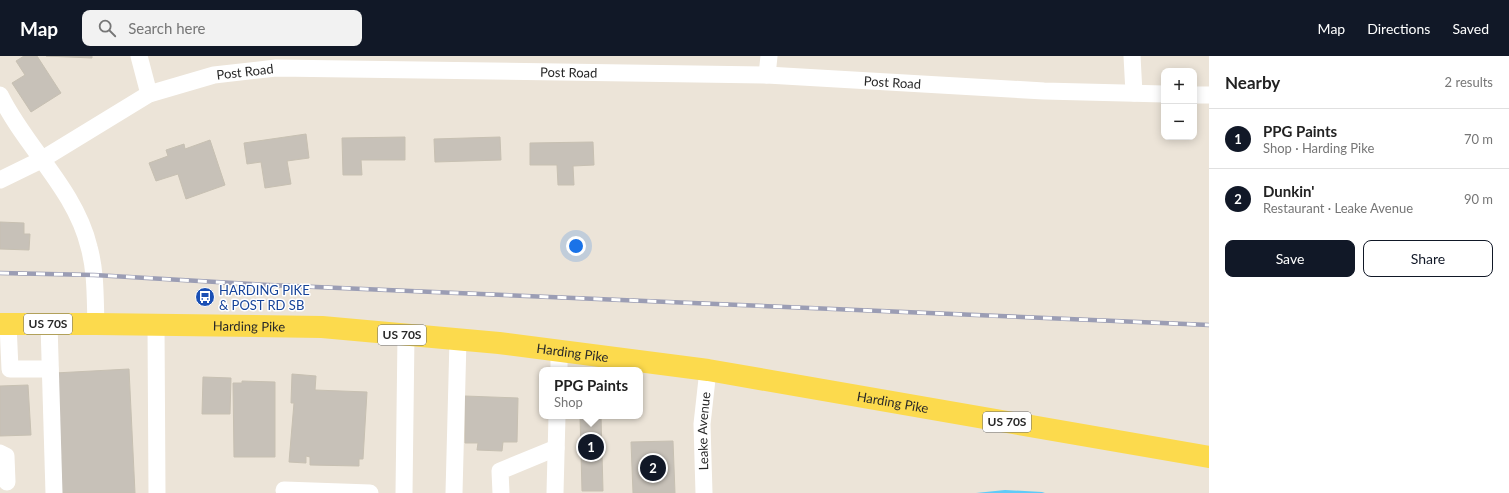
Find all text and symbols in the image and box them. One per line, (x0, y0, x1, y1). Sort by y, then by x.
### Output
search box (82, 10, 362, 46)
text: Map (20, 17, 58, 40)
icon: search (96, 17, 118, 39)
text: Search here (128, 19, 206, 37)
text: Map (1318, 20, 1345, 37)
text: Directions (1367, 20, 1430, 37)
text: Saved (1452, 20, 1489, 37)
street label: Post Road (216, 60, 274, 83)
street label: Post Road (540, 64, 597, 81)
map controls (1161, 68, 1197, 140)
button: + (1161, 68, 1197, 104)
text: Nearby (1225, 72, 1280, 93)
street label: Post Road (863, 73, 922, 92)
text: 2 results (1445, 74, 1493, 90)
button: − (1161, 104, 1197, 140)
text: PPG Paints (1263, 122, 1337, 140)
text: 1 (1234, 131, 1242, 147)
text: 70 m (1464, 131, 1493, 147)
text: Shop · Harding Pike (1263, 140, 1374, 156)
text: Dunkin' (1263, 182, 1314, 200)
text: 2 (1234, 191, 1242, 207)
text: 90 m (1464, 191, 1493, 207)
text: Restaurant · Leake Avenue (1263, 200, 1413, 216)
your location (566, 236, 586, 256)
button: Save (1225, 240, 1355, 277)
button: Share (1363, 240, 1493, 277)
place label: HARDING PIKE & POST RD SB (219, 282, 310, 313)
bus stop icon: HARDING PIKE & POST RD SB (194, 286, 216, 308)
road number: US 70S (24, 314, 72, 334)
street label: Harding Pike (213, 318, 285, 335)
road number: US 70S (378, 325, 426, 345)
street label: Harding Pike (536, 340, 610, 365)
popup (539, 367, 643, 419)
text: PPG Paints (554, 376, 628, 394)
street label: Harding Pike (856, 388, 930, 416)
street label: Leake Avenue (694, 391, 714, 471)
text: Shop (554, 394, 583, 410)
road number: US 70S (983, 412, 1031, 432)
pin: 1 (578, 432, 604, 462)
pin: 2 (640, 453, 666, 483)

